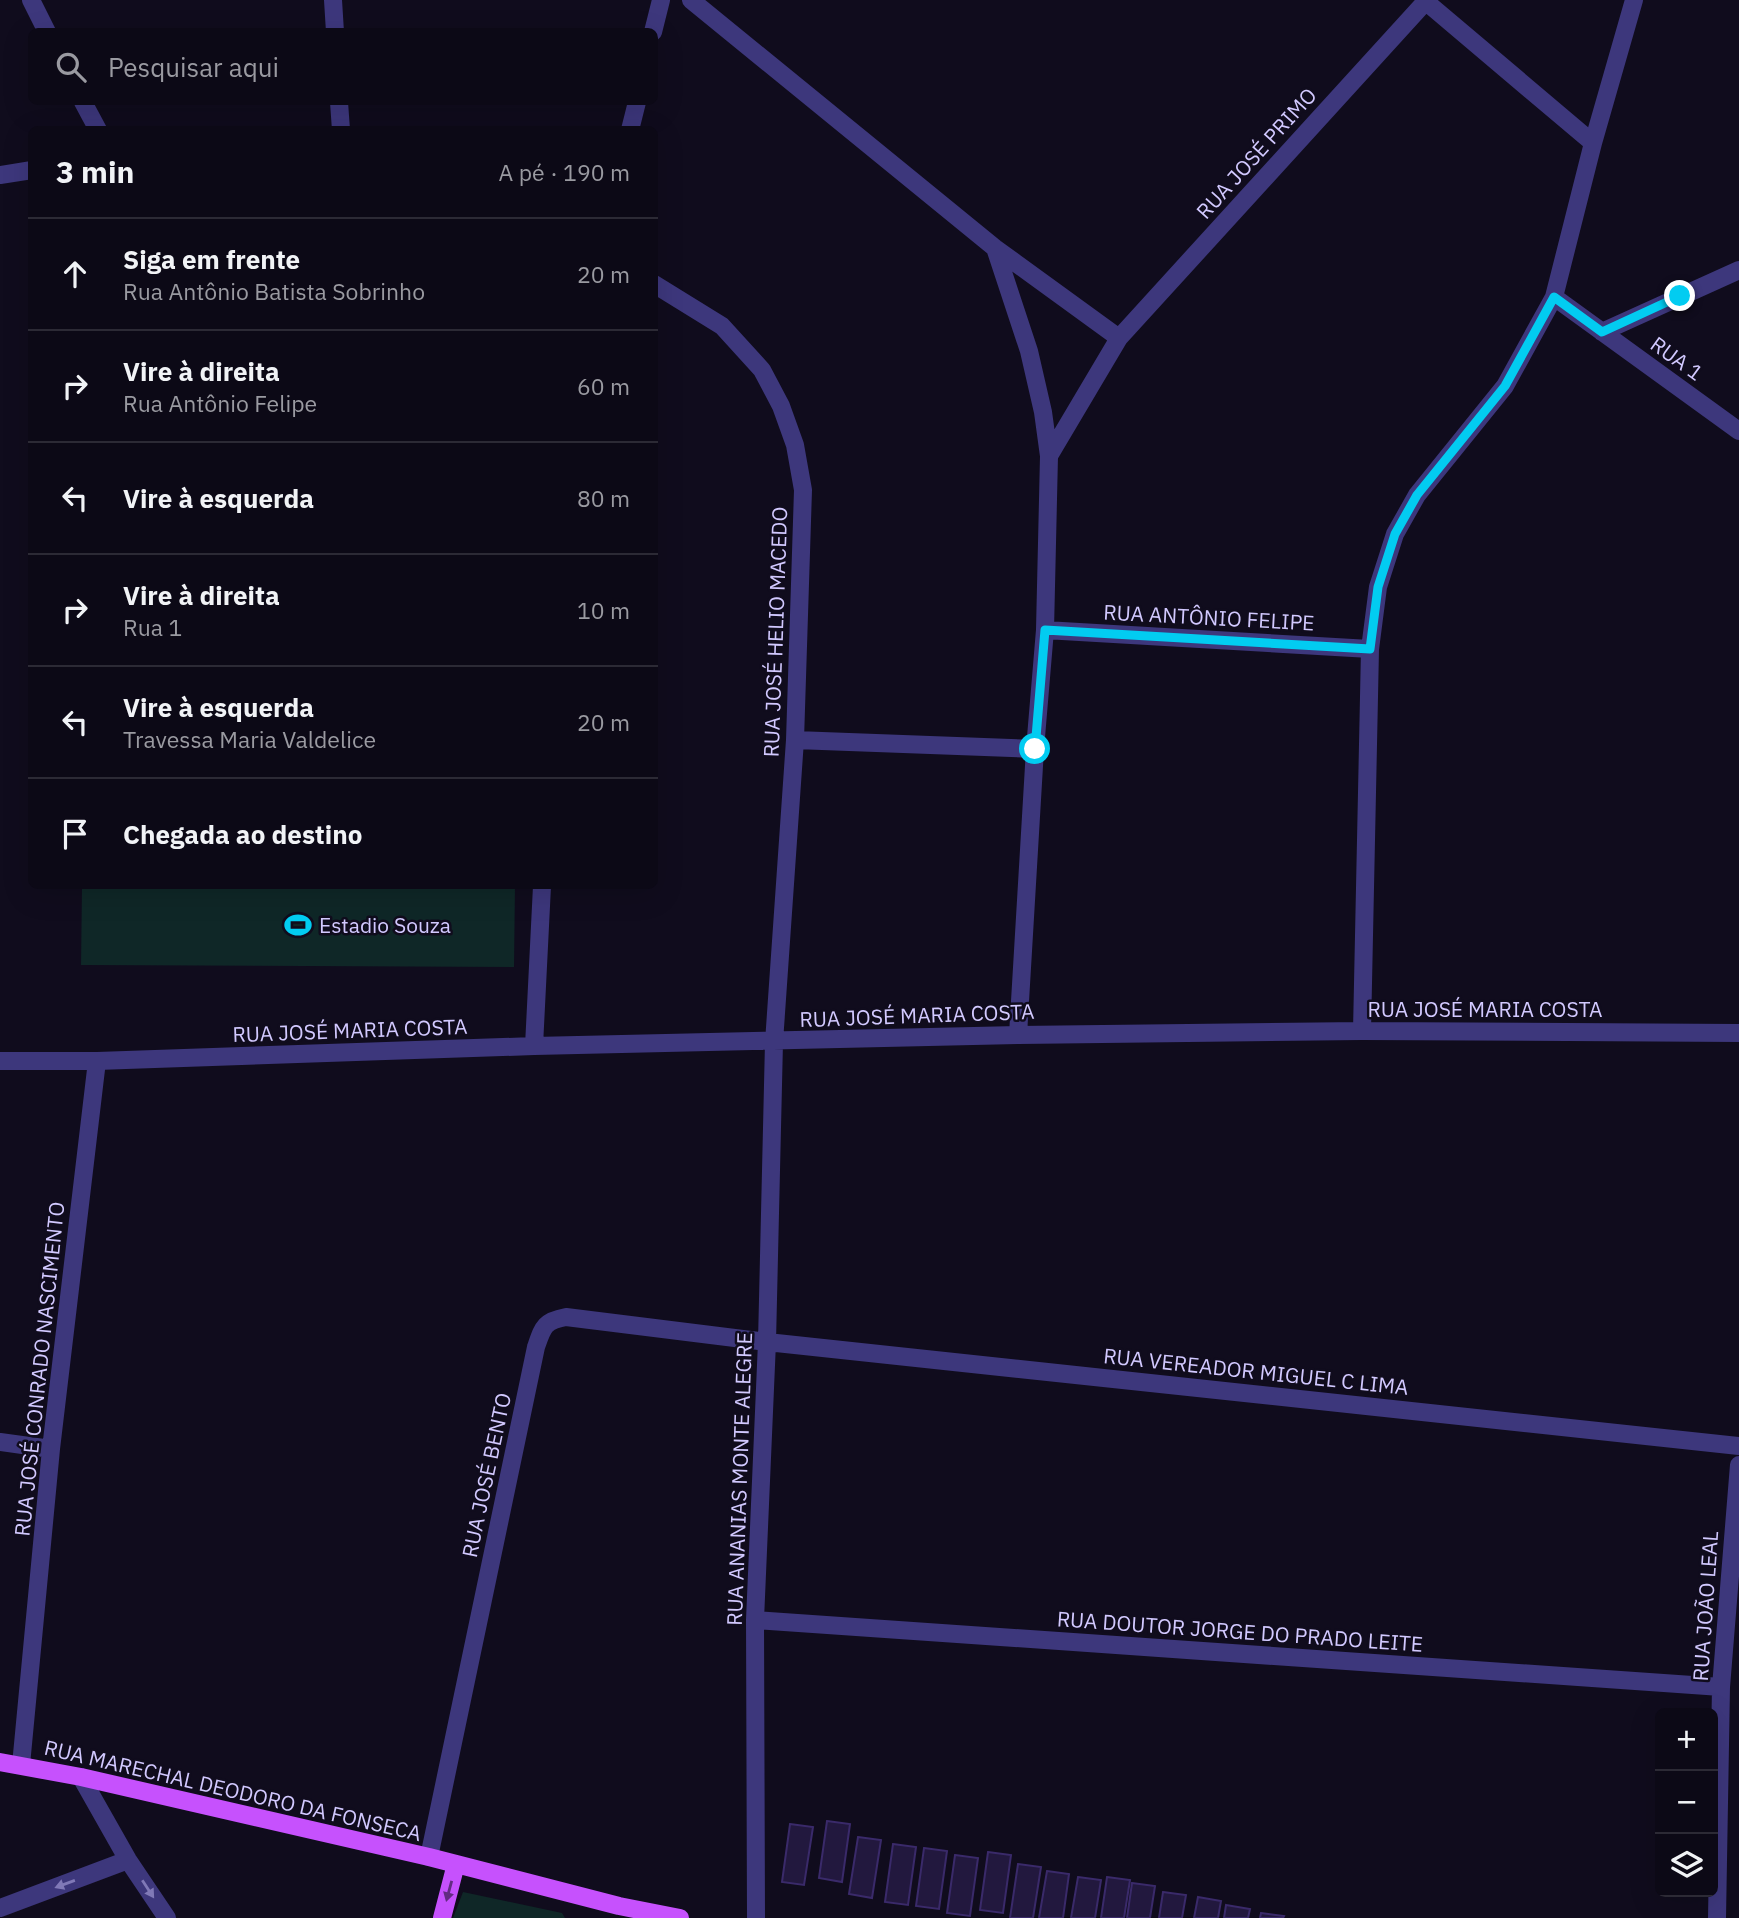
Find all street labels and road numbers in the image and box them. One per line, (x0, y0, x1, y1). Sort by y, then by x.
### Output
street label: RUA JOSÉ PRIMO (1190, 82, 1322, 224)
street label: RUA 1 (1645, 330, 1709, 386)
street label: RUA JOSÉ HELIO MACEDO (757, 506, 793, 758)
street label: RUA ANTÔNIO FELIPE (1103, 597, 1315, 637)
street label: RUA JOSÉ MARIA COSTA (1368, 995, 1603, 1023)
street label: RUA JOSÉ MARIA COSTA (799, 997, 1035, 1033)
street label: RUA JOSÉ MARIA COSTA (232, 1012, 468, 1048)
street label: RUA JOSÉ CONRADO NASCIMENTO (7, 1200, 71, 1538)
street label: RUA ANANIAS MONTE ALEGRE (720, 1332, 758, 1626)
street label: RUA VEREADOR MIGUEL C LIMA (1102, 1341, 1410, 1401)
street label: RUA JOSÉ BENTO (455, 1390, 517, 1560)
street label: RUA JOÃO LEAL (1686, 1530, 1724, 1682)
street label: RUA DOUTOR JORGE DO PRADO LEITE (1056, 1604, 1424, 1658)
street label: RUA MARECHAL DEODORO DA FONSECA (42, 1733, 424, 1847)

